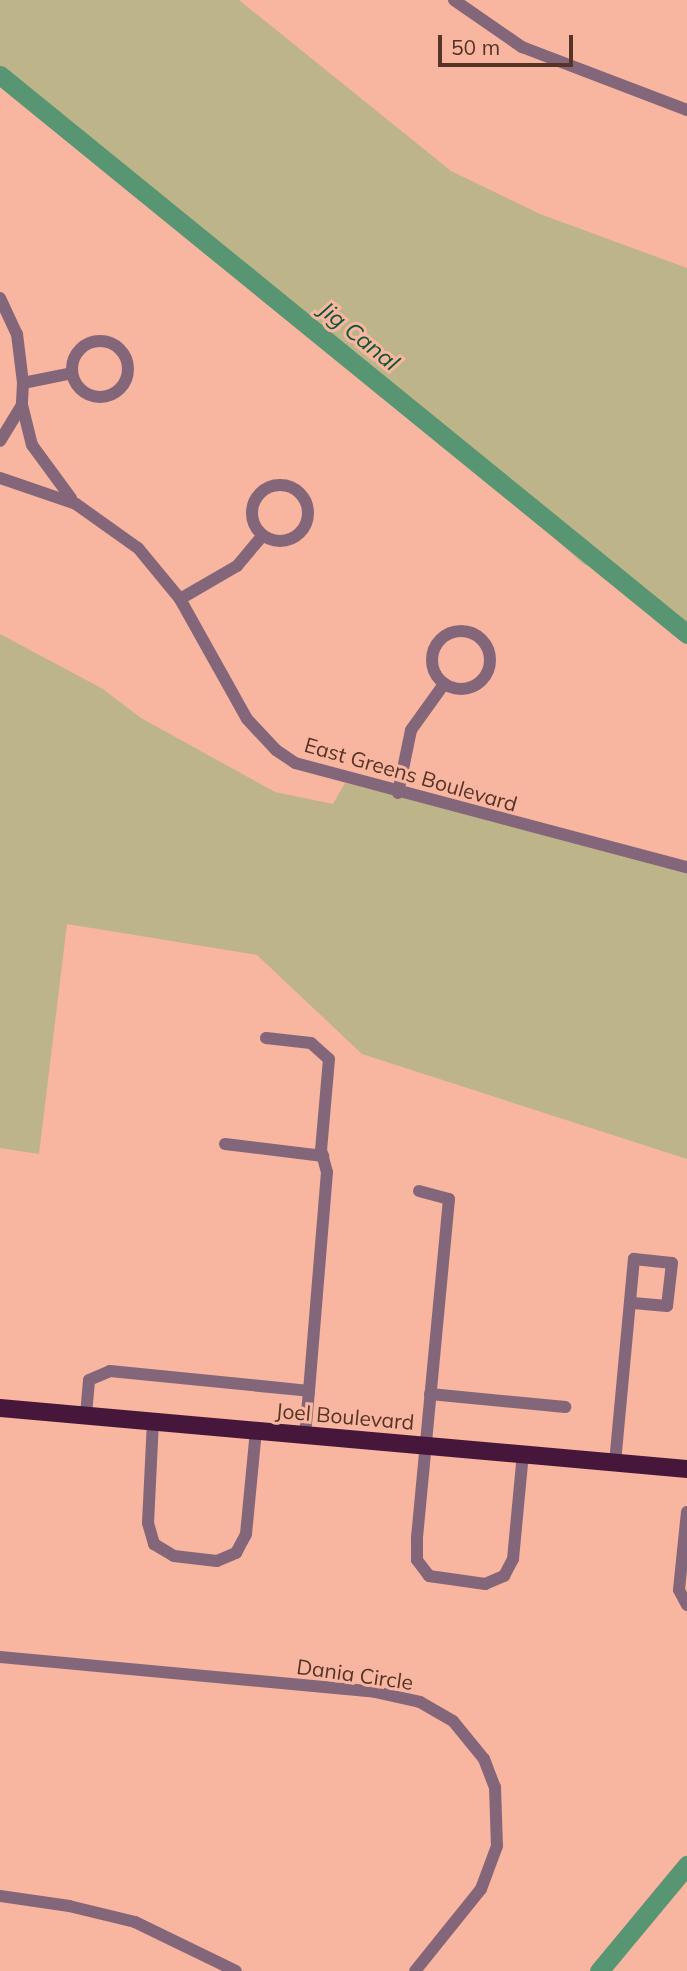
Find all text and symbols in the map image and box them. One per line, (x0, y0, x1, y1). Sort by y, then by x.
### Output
scale bar (442, 21, 577, 65)
text: 50 m (451, 34, 500, 60)
water label: Jig Canal (313, 295, 405, 377)
street label: East Greens Boulevard (302, 732, 520, 816)
street label: Joel Boulevard (275, 1397, 415, 1435)
street label: Dania Circle (295, 1653, 415, 1695)

